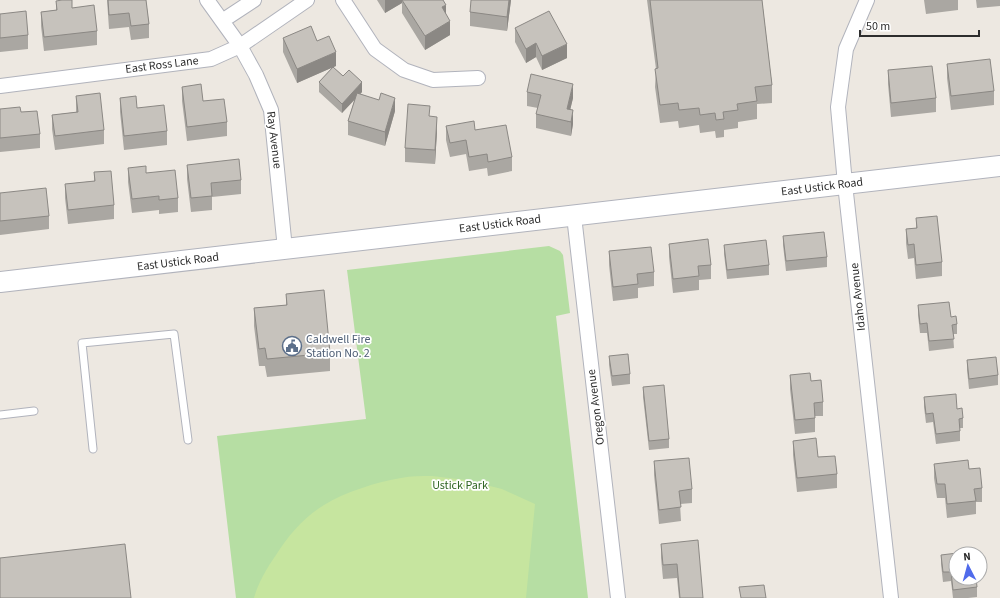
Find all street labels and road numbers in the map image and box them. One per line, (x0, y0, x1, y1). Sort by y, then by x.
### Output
street label: East Ross Lane (124, 52, 200, 78)
street label: Ray Avenue (262, 110, 286, 170)
street label: East Ustick Road (780, 174, 864, 200)
street label: East Ustick Road (458, 211, 542, 237)
street label: East Ustick Road (136, 249, 220, 275)
street label: Idaho Avenue (846, 262, 870, 332)
street label: Oregon Avenue (583, 368, 609, 446)

